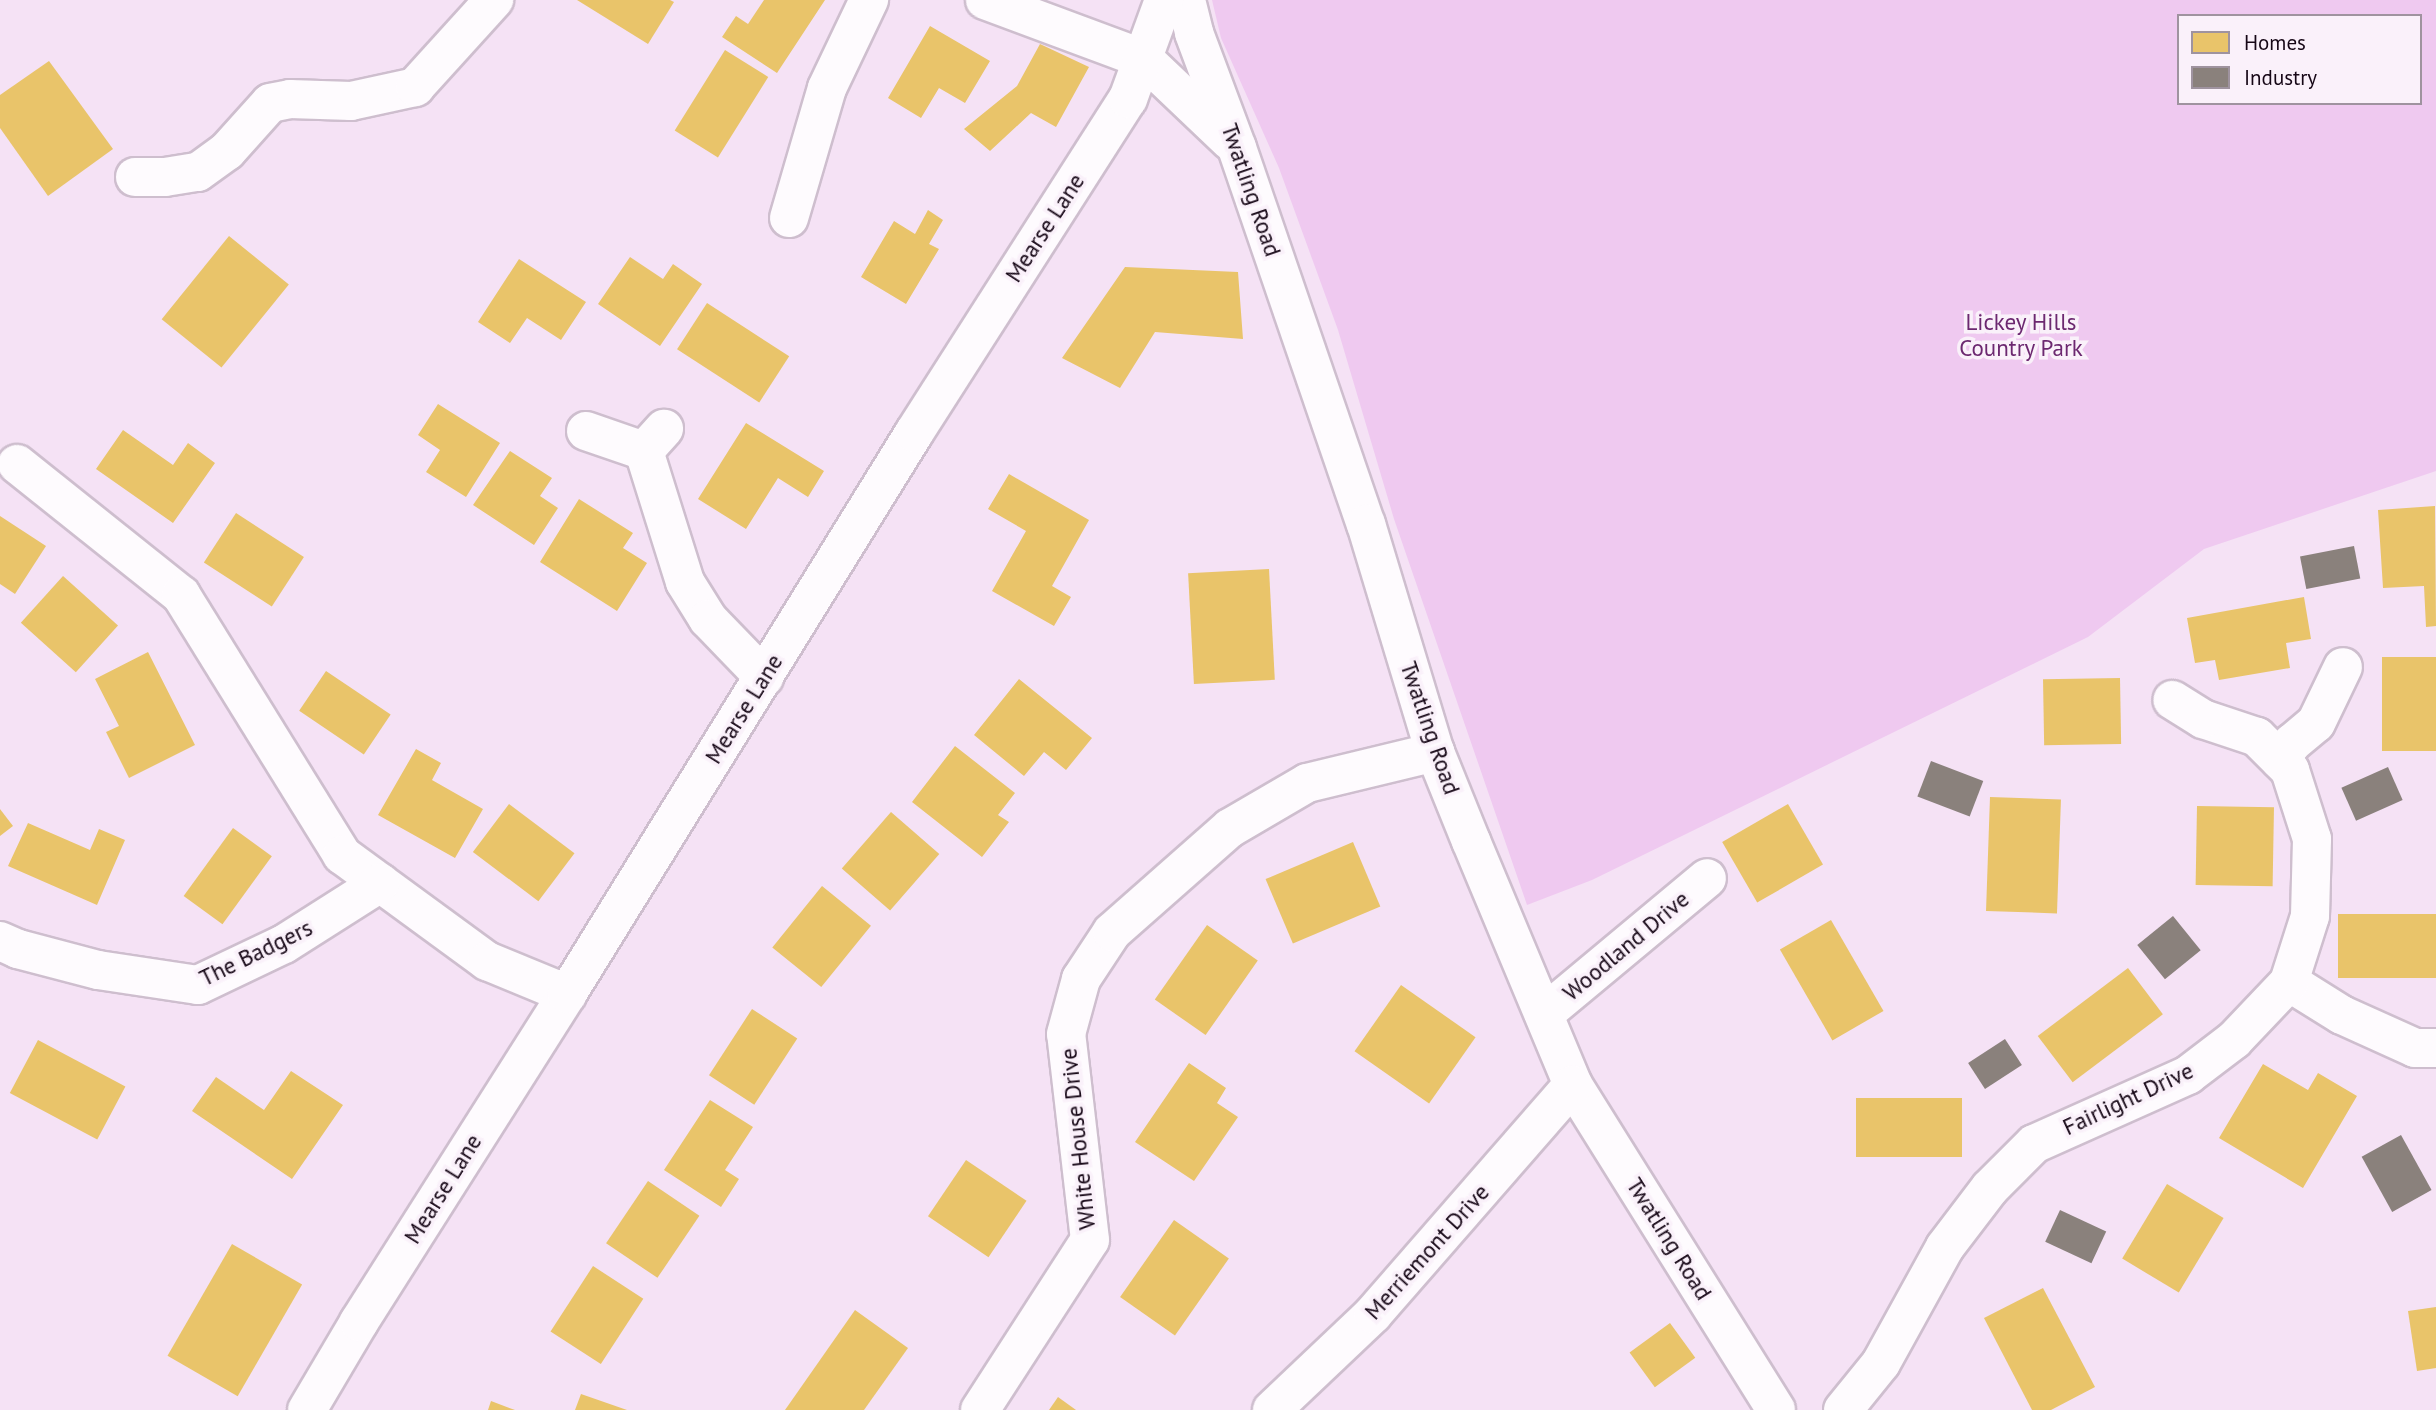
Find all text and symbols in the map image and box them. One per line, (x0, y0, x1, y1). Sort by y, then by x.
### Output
legend (2177, 14, 2422, 105)
text: Homes (2244, 29, 2306, 56)
text: Industry (2244, 64, 2317, 91)
street label: Twatling Road (1215, 120, 1287, 260)
street label: Mearse Lane (1000, 169, 1090, 287)
park label: Lickey Hills Country Park (1959, 308, 2083, 362)
street label: Mearse Lane (700, 649, 788, 769)
street label: Twatling Road (1394, 658, 1466, 798)
street label: Woodland Drive (1557, 885, 1695, 1007)
street label: The Badgers (195, 914, 317, 992)
street label: White House Drive (1055, 1047, 1101, 1231)
street label: Fairlight Drive (2058, 1057, 2198, 1141)
street label: Mearse Lane (399, 1129, 487, 1249)
street label: Twatling Road (1621, 1173, 1717, 1305)
street label: Merriemont Drive (1359, 1179, 1495, 1325)

